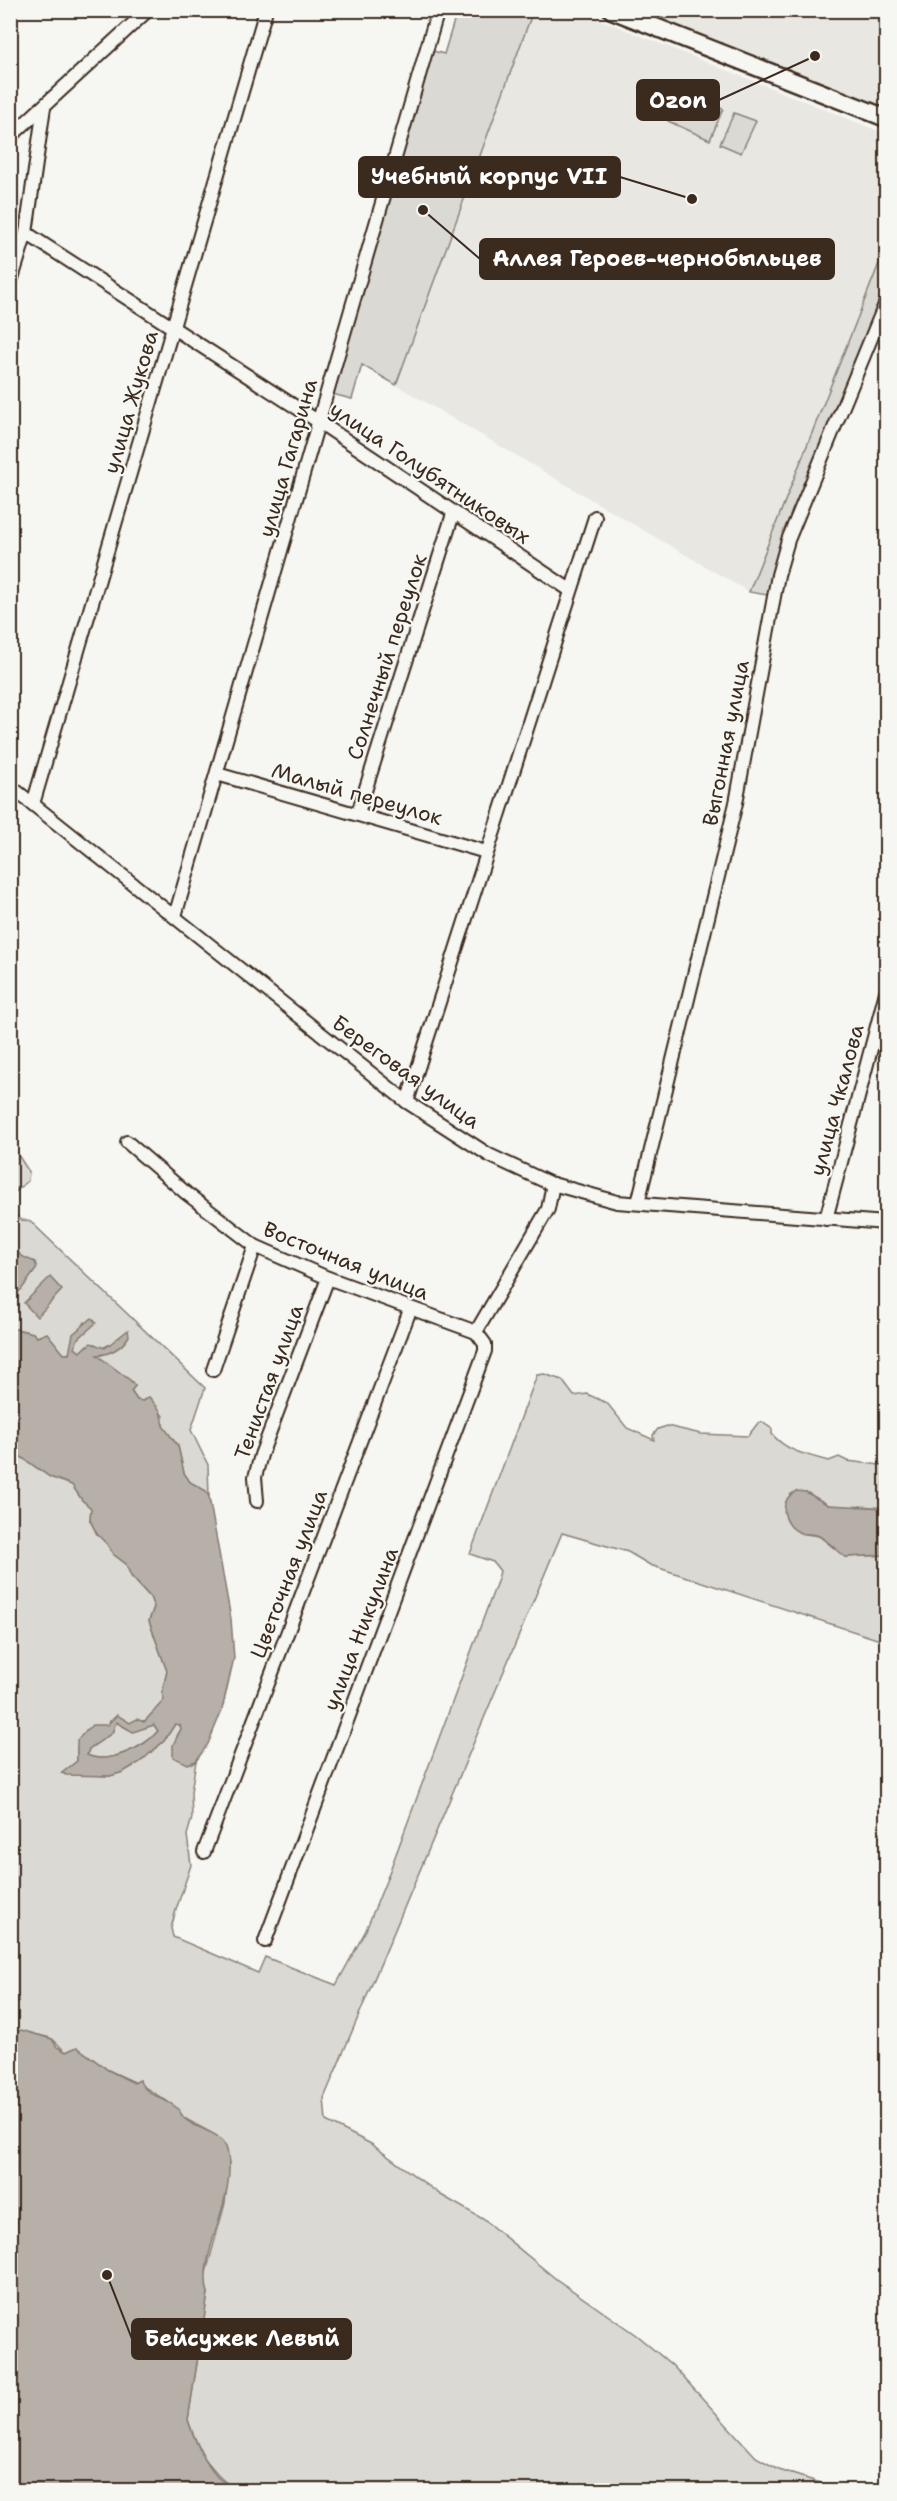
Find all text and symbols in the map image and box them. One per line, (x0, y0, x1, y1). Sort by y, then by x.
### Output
callout: Ozon (637, 80, 719, 120)
text: Ozon (649, 86, 707, 115)
callout: Учебный корпус VII (359, 157, 620, 197)
text: Учебный корпус VII (371, 162, 607, 191)
callout: Аллея Героев-чернобыльцев (480, 239, 834, 279)
text: Аллея Героев-чернобыльцев (492, 244, 822, 273)
street label: улица Жукова (97, 327, 165, 477)
street label: улица Гагарина (252, 376, 324, 540)
street label: улица Голубятниковых (324, 395, 536, 551)
street label: Солнечный переулок (340, 551, 434, 763)
street label: Выгонная улица (696, 658, 756, 828)
street label: Малый переулок (268, 756, 446, 832)
street label: Береговая улица (326, 1009, 486, 1135)
street label: улица Чкалова (803, 1021, 871, 1179)
street label: Восточная улица (259, 1215, 433, 1307)
street label: Тенистая улица (228, 1301, 310, 1463)
street label: Цветочная улица (244, 1486, 334, 1662)
street label: улица Никулина (317, 1543, 405, 1715)
callout: Бейсужек Левый (132, 2319, 351, 2359)
text: Бейсужек Левый (145, 2324, 339, 2353)

